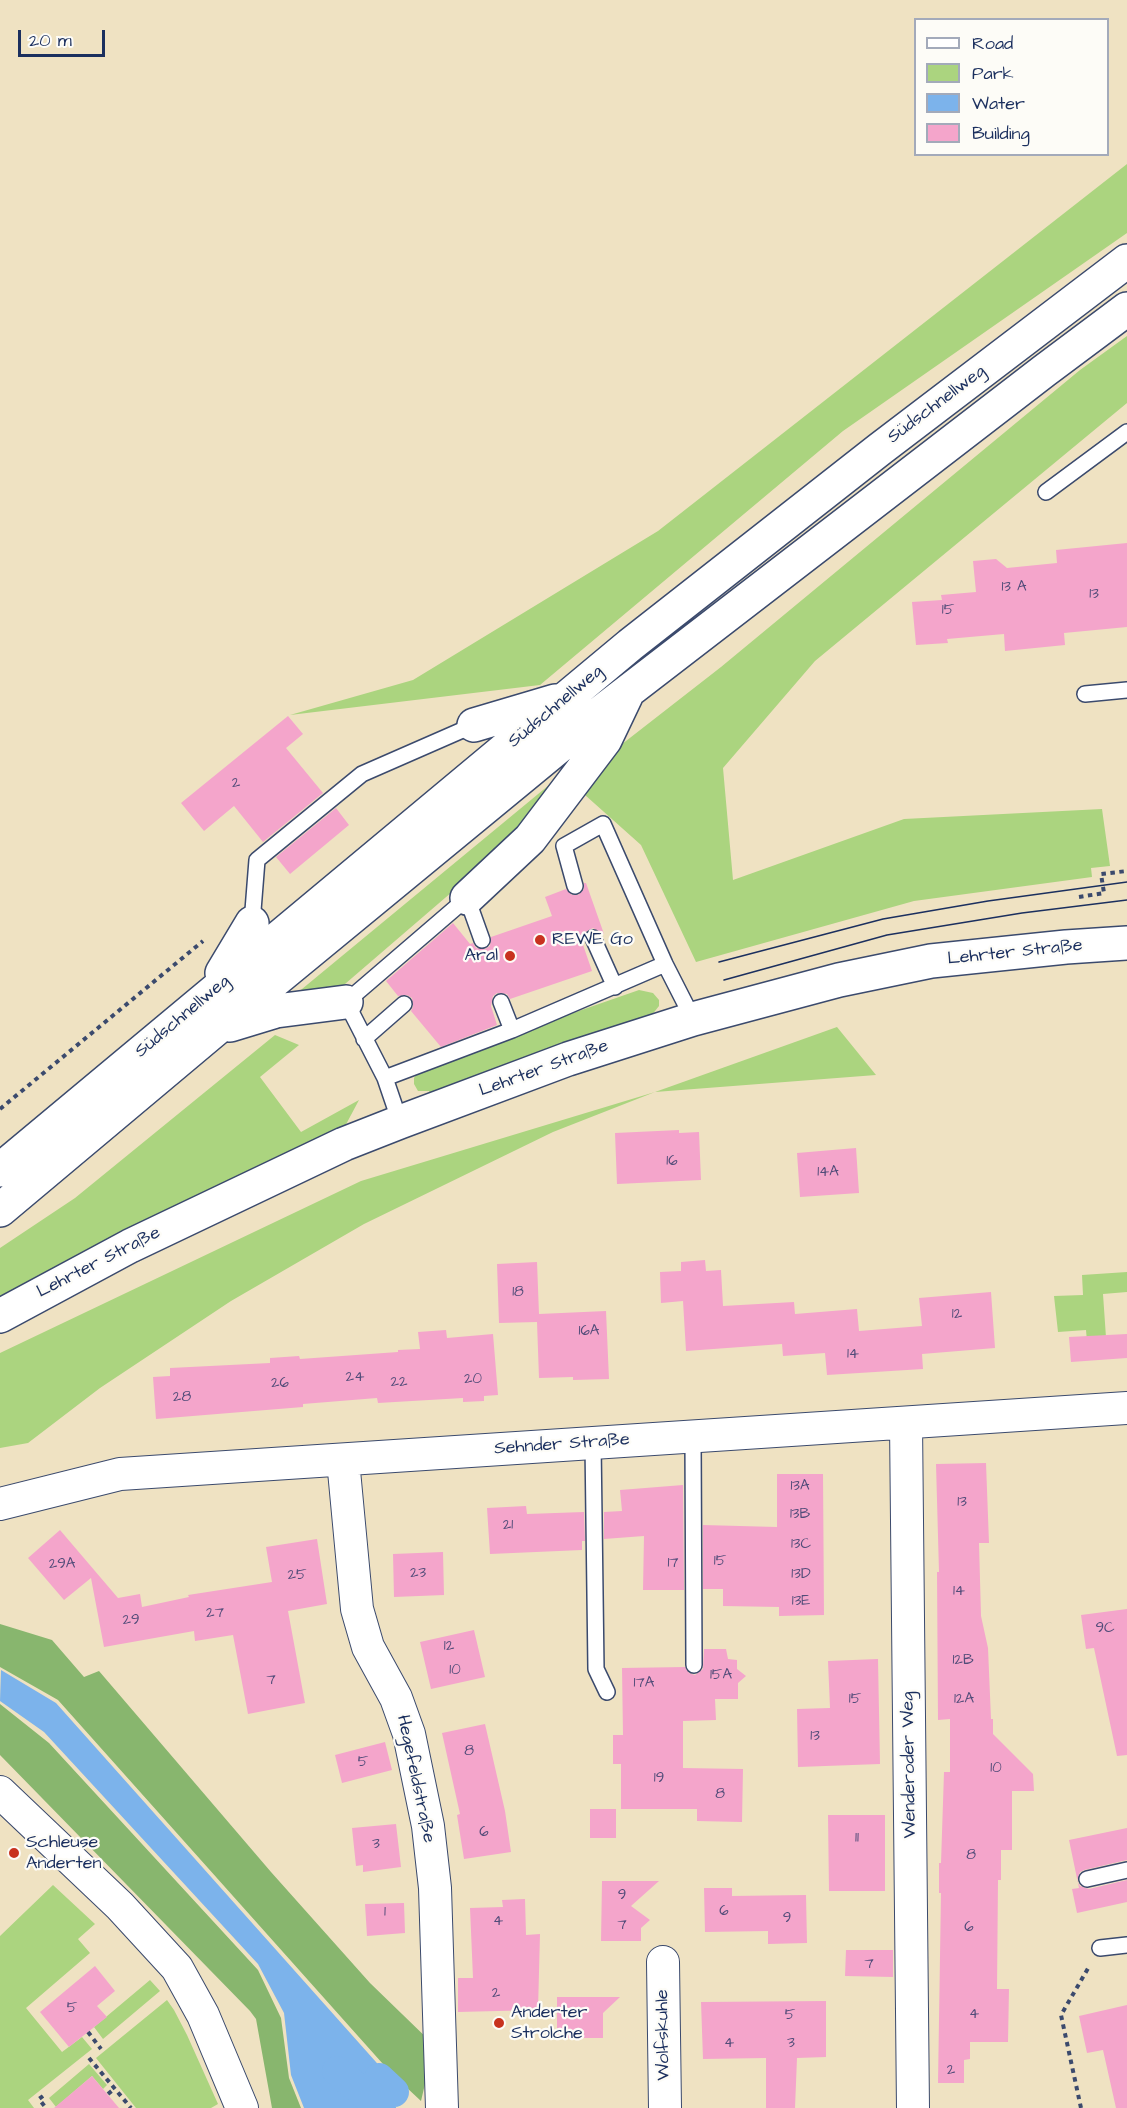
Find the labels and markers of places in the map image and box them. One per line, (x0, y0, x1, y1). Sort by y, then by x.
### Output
place label: REWE Go (552, 929, 633, 951)
marker: REWE Go (533, 933, 547, 947)
place label: Aral (465, 945, 498, 967)
marker: Aral (503, 949, 517, 963)
place label: Schleuse Anderten (26, 1832, 101, 1874)
marker: Schleuse Anderten (7, 1846, 21, 1860)
place label: Anderter Strolche (511, 2002, 587, 2044)
marker: Anderter Strolche (492, 2016, 506, 2030)

